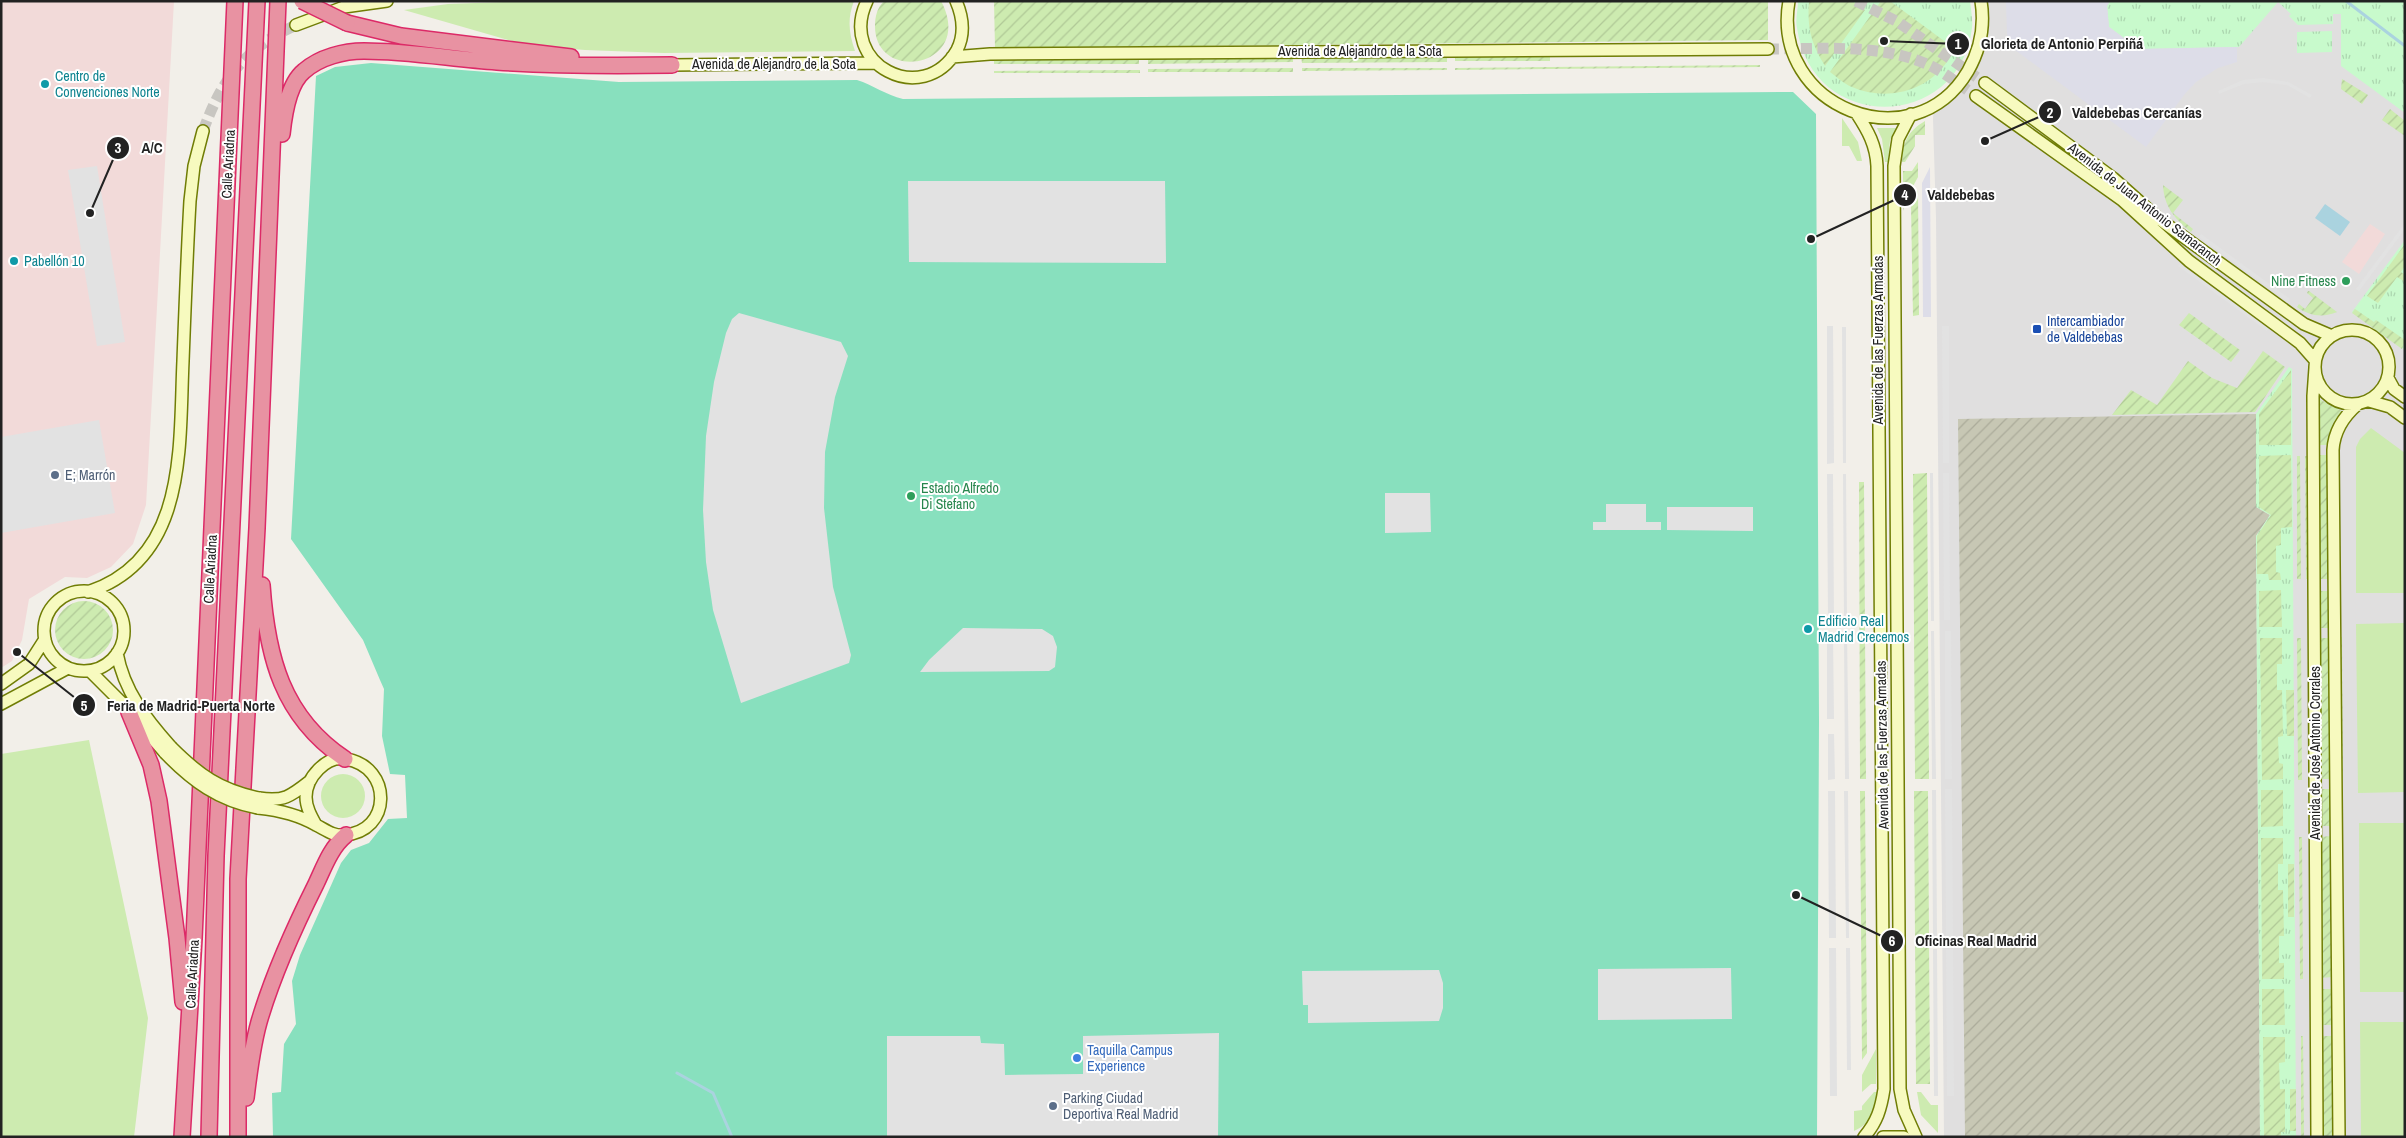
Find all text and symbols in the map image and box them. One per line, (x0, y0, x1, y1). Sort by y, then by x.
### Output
callout: Glorieta de Antonio Perpiñá (1946, 29, 2154, 59)
text: 1 (1955, 33, 1962, 54)
text: Glorieta de Antonio Perpiñá (1981, 33, 2143, 54)
street label: Avenida de Alejandro de la Sota (1277, 42, 1443, 60)
street label: Avenida de Alejandro de la Sota (691, 55, 857, 73)
place label: Centro de Convenciones Norte (55, 67, 160, 101)
marker: Centro de Convenciones Norte (39, 78, 51, 90)
callout: Valdebebas Cercanías (2037, 97, 2212, 127)
text: 2 (2047, 102, 2054, 123)
text: Valdebebas Cercanías (2072, 102, 2202, 123)
street label: Calle Ariadna (217, 129, 239, 199)
callout: A/C (106, 133, 172, 163)
text: 3 (115, 137, 122, 158)
text: A/C (141, 137, 163, 158)
street label: Avenida de Juan Antonio Samaranch (2064, 138, 2225, 270)
callout: Valdebebas (1892, 180, 2005, 210)
text: 4 (1902, 184, 1909, 205)
text: Valdebebas (1927, 184, 1995, 205)
place label: Pabellón 10 (24, 252, 85, 270)
marker: Pabellón 10 (8, 255, 20, 267)
street label: Avenida de las Fuerzas Armadas (1869, 255, 1887, 425)
place label: Nine Fitness (2271, 272, 2336, 290)
marker: Nine Fitness (2340, 275, 2352, 287)
place label: Intercambiador de Valdebebas (2047, 312, 2124, 346)
marker: Intercambiador de Valdebebas (2031, 323, 2043, 335)
place label: E; Marrón (65, 466, 115, 484)
marker: E; Marrón (49, 469, 61, 481)
place label: Estadio Alfredo Di Stefano (921, 479, 999, 513)
marker: Estadio Alfredo Di Stefano (905, 490, 917, 502)
street label: Calle Ariadna (199, 534, 221, 604)
place label: Edificio Real Madrid Crecemos (1818, 612, 1909, 646)
marker: Edificio Real Madrid Crecemos (1802, 623, 1814, 635)
street label: Avenida de las Fuerzas Armadas (1872, 660, 1892, 831)
street label: Avenida de José Antonio Corrales (2306, 666, 2324, 841)
callout: Feria de Madrid-Puerta Norte (72, 690, 285, 720)
text: 5 (81, 695, 88, 716)
text: Feria de Madrid-Puerta Norte (107, 695, 275, 716)
callout: Oficinas Real Madrid (1880, 926, 2047, 956)
text: 6 (1889, 930, 1896, 951)
text: Oficinas Real Madrid (1915, 930, 2037, 951)
street label: Calle Ariadna (181, 939, 203, 1009)
place label: Taquilla Campus Experience (1087, 1041, 1173, 1075)
marker: Taquilla Campus Experience (1071, 1052, 1083, 1064)
place label: Parking Ciudad Deportiva Real Madrid (1063, 1089, 1179, 1123)
marker: Parking Ciudad Deportiva Real Madrid (1047, 1100, 1059, 1112)

